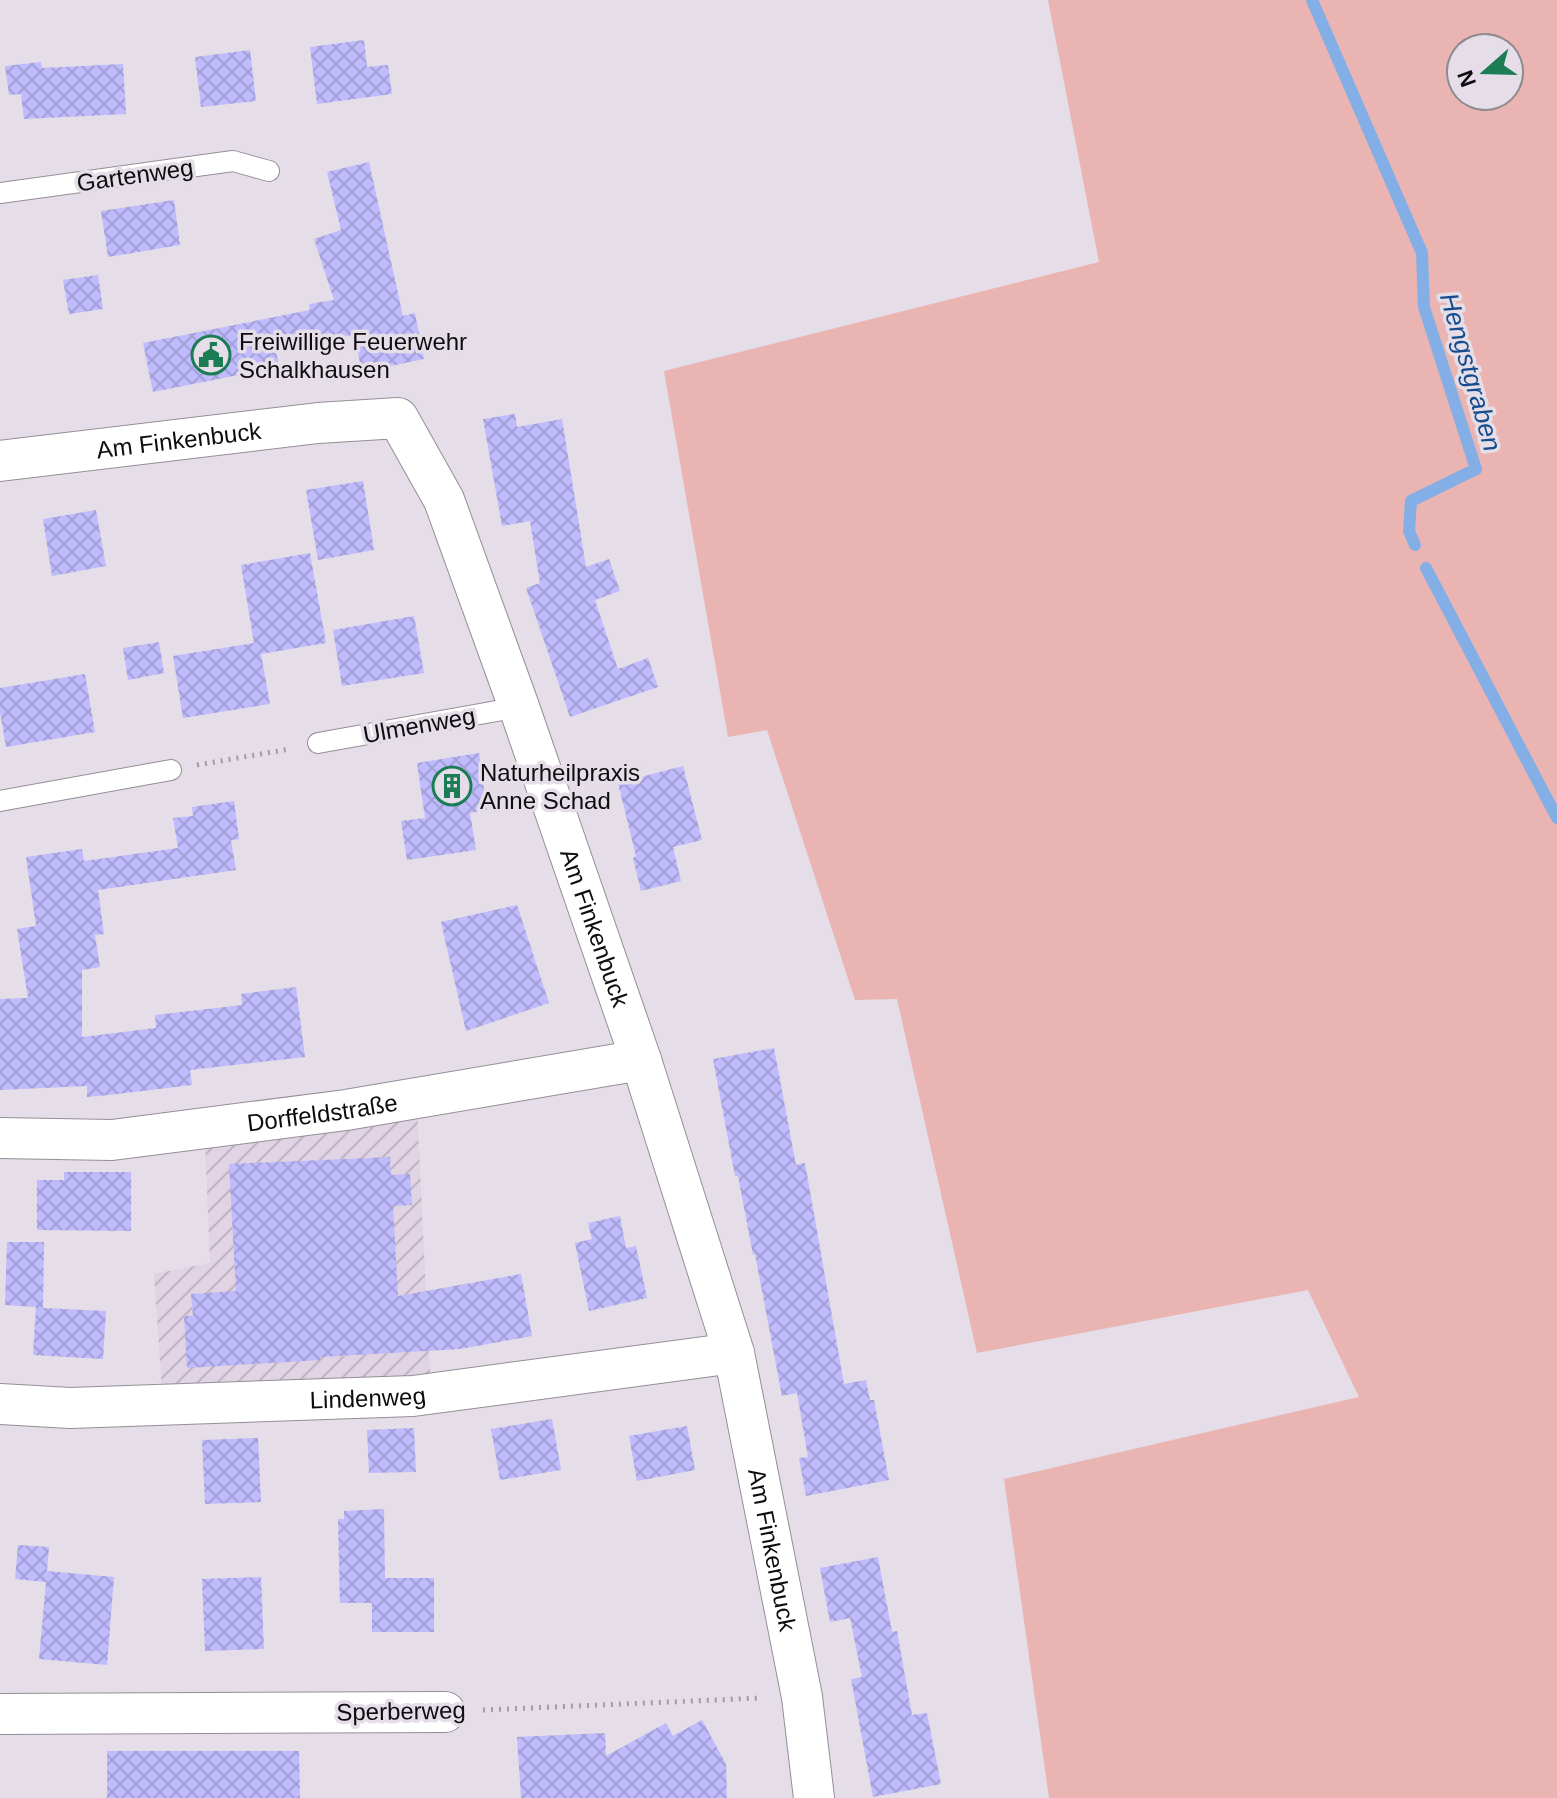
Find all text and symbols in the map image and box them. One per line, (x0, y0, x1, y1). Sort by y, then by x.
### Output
north arrow (1445, 32, 1525, 112)
text: N (1452, 67, 1481, 90)
street label: Gartenweg (75, 153, 195, 197)
water label: Hengstgraben (1434, 289, 1508, 455)
place label: Freiwillige Feuerwehr Schalkhausen (239, 328, 467, 383)
public building icon: Freiwillige Feuerwehr Schalkhausen (190, 334, 232, 376)
street label: Am Finkenbuck (95, 416, 263, 463)
street label: Ulmenweg (361, 702, 477, 748)
place label: Naturheilpraxis Anne Schad (480, 759, 640, 814)
building icon: Naturheilpraxis Anne Schad (431, 765, 473, 807)
street label: Am Finkenbuck (555, 845, 635, 1011)
street label: Dorffeldstraße (245, 1088, 399, 1136)
street label: Lindenweg (309, 1381, 427, 1413)
street label: Am Finkenbuck (744, 1466, 802, 1634)
street label: Sperberweg (336, 1696, 466, 1726)

